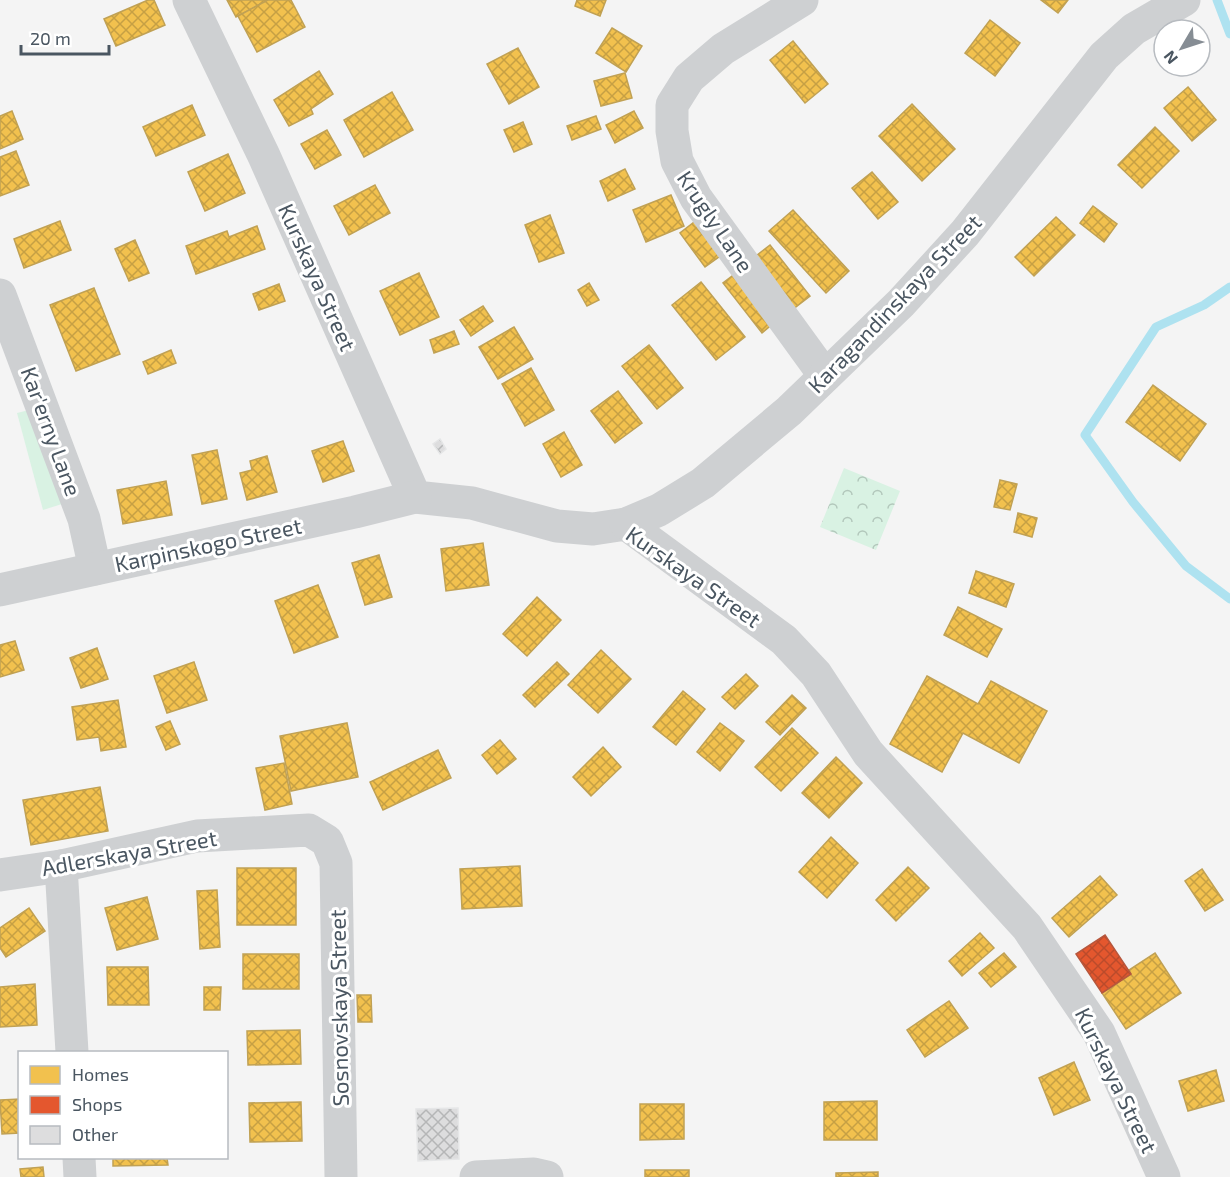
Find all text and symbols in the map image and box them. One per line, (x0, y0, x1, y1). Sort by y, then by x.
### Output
scale bar (21, 18, 110, 56)
north arrow (1152, 18, 1212, 78)
text: 20 m (30, 27, 71, 49)
text: N (1159, 47, 1181, 68)
street label: Krugly Lane (673, 165, 759, 277)
street label: Kurskaya Street (274, 199, 362, 355)
street label: Karagandinskaya Street (802, 208, 986, 398)
street label: Kar'erny Lane (17, 363, 87, 499)
street label: Karpinskogo Street (112, 512, 304, 576)
street label: Kurskaya Street (622, 520, 766, 632)
street label: Adlerskaya Street (39, 824, 219, 880)
street label: Sosnovskaya Street (323, 909, 353, 1107)
street label: Kurskaya Street (1071, 1003, 1163, 1157)
legend (18, 1051, 228, 1159)
text: Homes (72, 1063, 129, 1085)
text: Shops (72, 1093, 122, 1115)
text: Other (72, 1123, 118, 1145)

